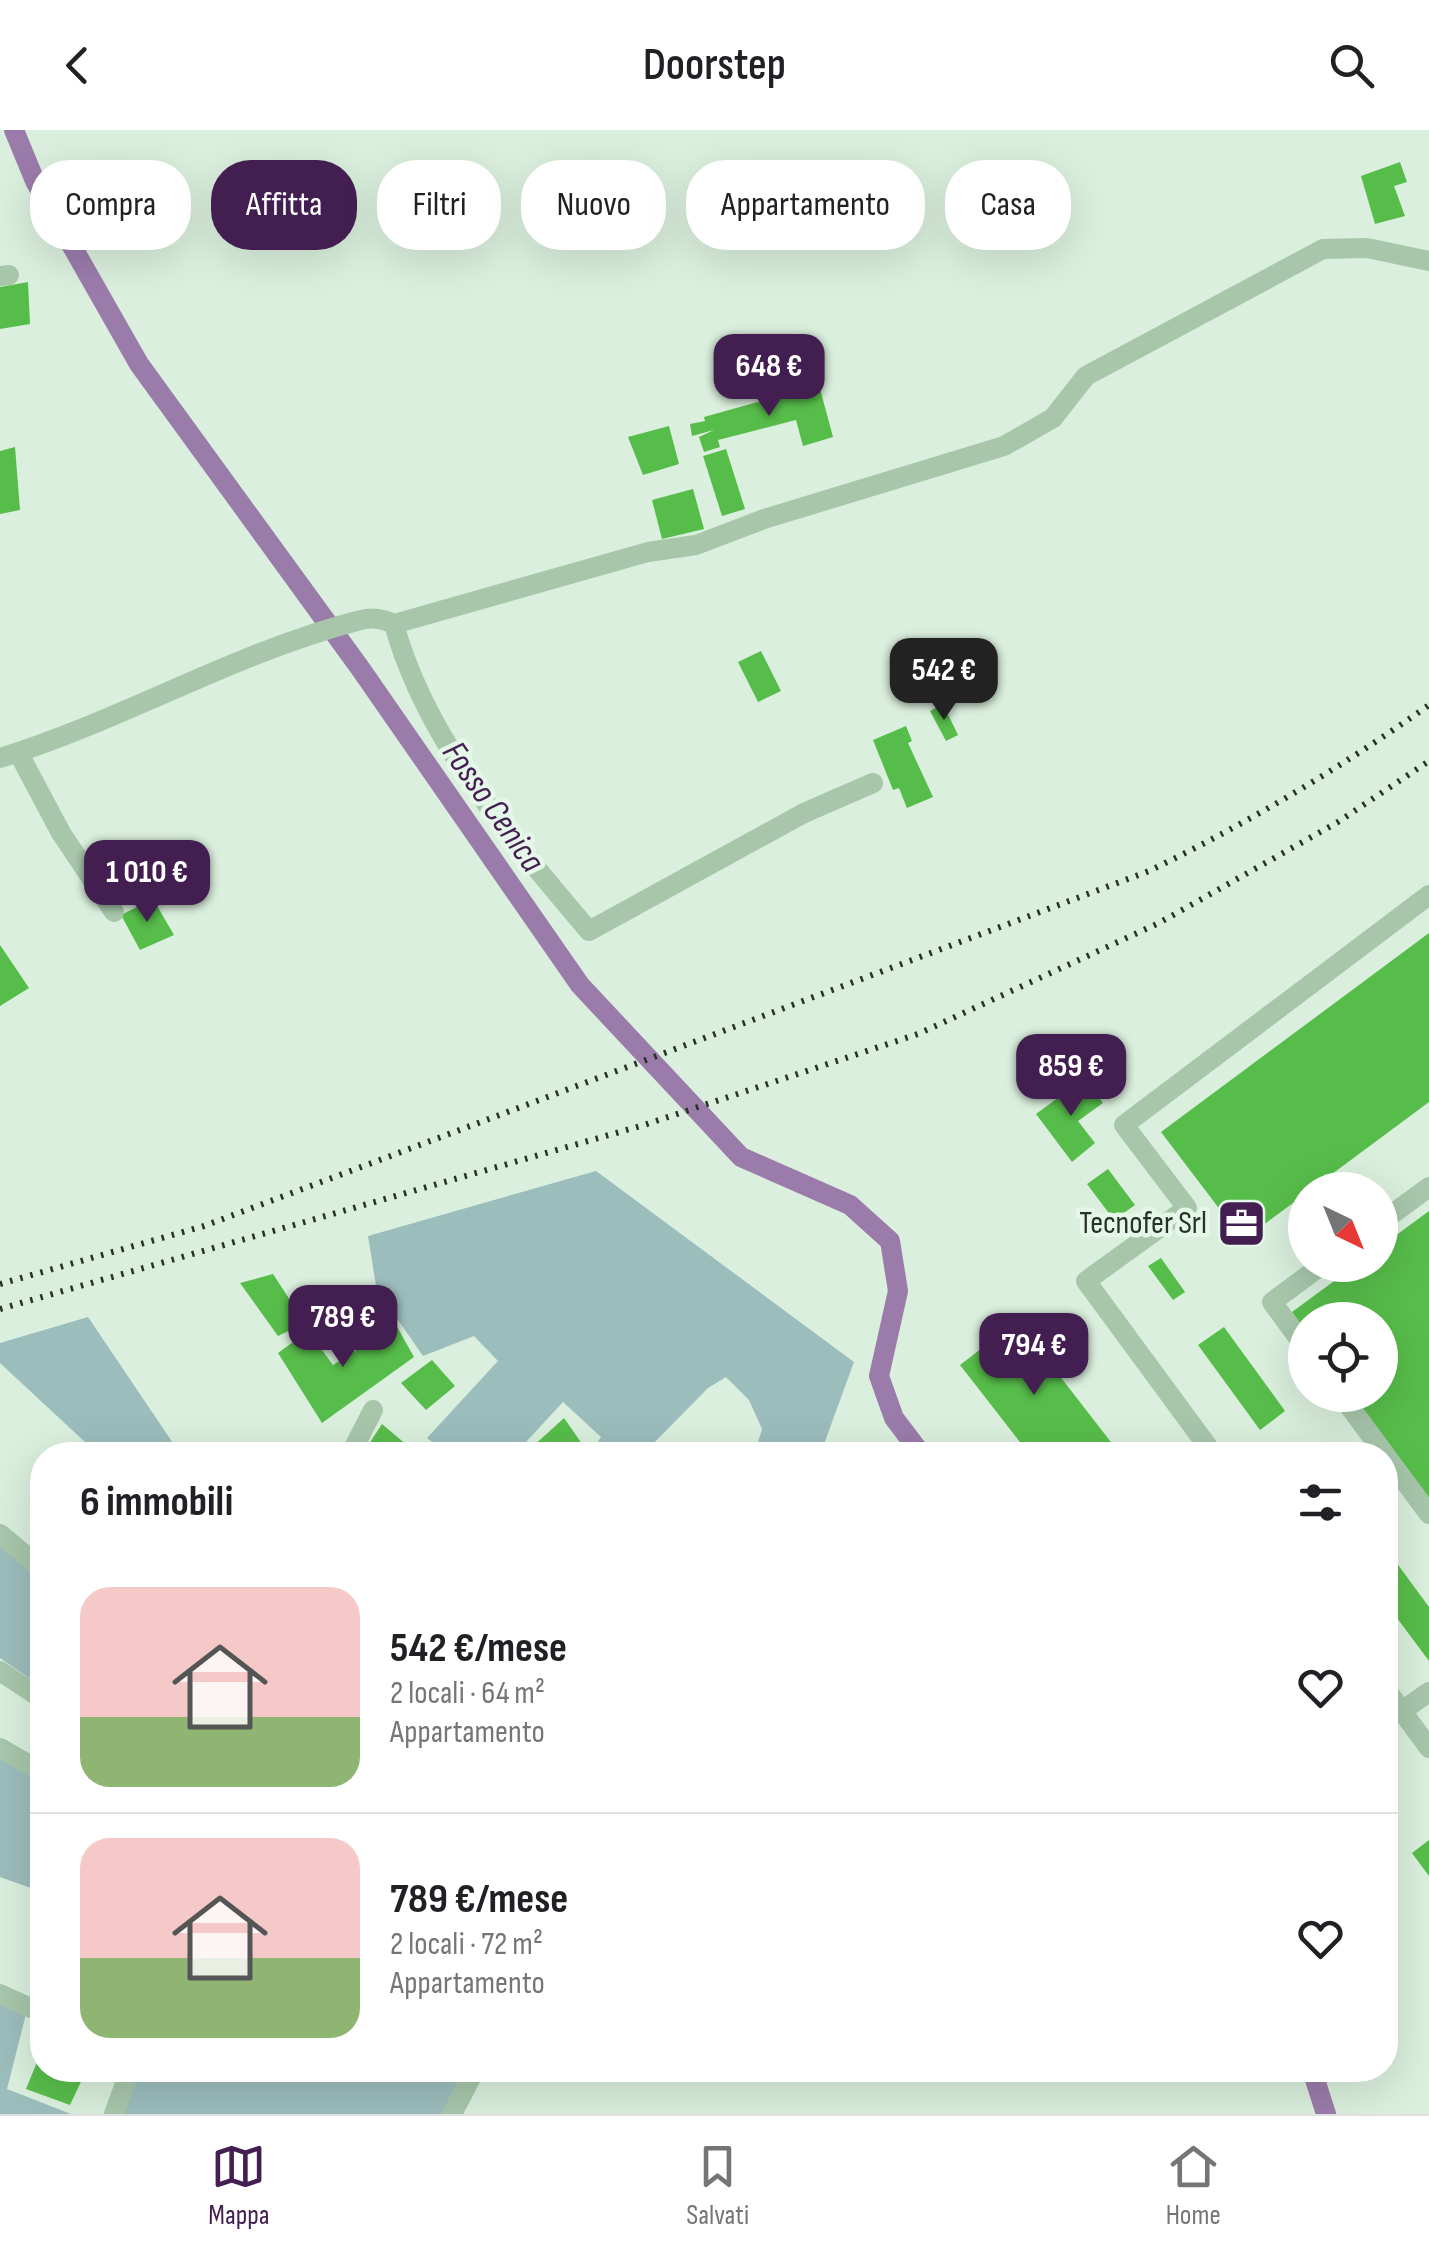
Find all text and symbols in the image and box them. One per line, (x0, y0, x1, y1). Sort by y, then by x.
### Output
icon: back (50, 38, 105, 93)
text: Doorstep (643, 38, 786, 93)
icon: search (1324, 38, 1379, 93)
chip: Compra (30, 160, 191, 250)
chip: Affitta (211, 160, 357, 250)
chip: Filtri (377, 160, 501, 250)
chip: Nuovo (521, 160, 666, 250)
chip: Appartamento (686, 160, 925, 250)
chip: Casa (945, 160, 1071, 250)
pin: 648 € (699, 334, 839, 419)
text: 648 € (736, 347, 802, 386)
pin: 542 € (874, 638, 1014, 723)
text: 542 € (912, 651, 976, 690)
water label: Fosso Cenica (432, 733, 554, 881)
pin: 1 010 € (55, 840, 239, 925)
text: 1 010 € (106, 853, 188, 892)
pin: 859 € (1001, 1034, 1141, 1119)
text: 859 € (1038, 1047, 1104, 1086)
north arrow (1288, 1172, 1398, 1282)
map controls (1288, 1172, 1398, 1412)
office icon: Tecnofer Srl (1216, 1197, 1268, 1249)
place label: Tecnofer Srl (1079, 1204, 1207, 1243)
pin: 789 € (273, 1285, 413, 1370)
text: 789 € (310, 1298, 376, 1337)
button: locate (1288, 1302, 1398, 1412)
pin: 794 € (964, 1313, 1104, 1398)
text: 794 € (1001, 1326, 1067, 1365)
icon: filters (1293, 1475, 1348, 1530)
text: 6 immobili (80, 1477, 233, 1528)
text: 542 €/mese (390, 1623, 567, 1674)
icon: home (160, 1627, 280, 1747)
icon: heart (1293, 1660, 1348, 1715)
text: 2 locali · 64 m² (390, 1674, 545, 1713)
text: Appartamento (390, 1713, 545, 1752)
text: 789 €/mese (390, 1874, 568, 1925)
icon: home (160, 1878, 280, 1998)
icon: heart (1293, 1911, 1348, 1966)
text: 2 locali · 72 m² (390, 1925, 543, 1964)
text: Appartamento (390, 1964, 545, 2003)
tab: Mappa (208, 2139, 270, 2232)
tab: Salvati (686, 2139, 749, 2232)
tab: Home (1166, 2139, 1221, 2232)

